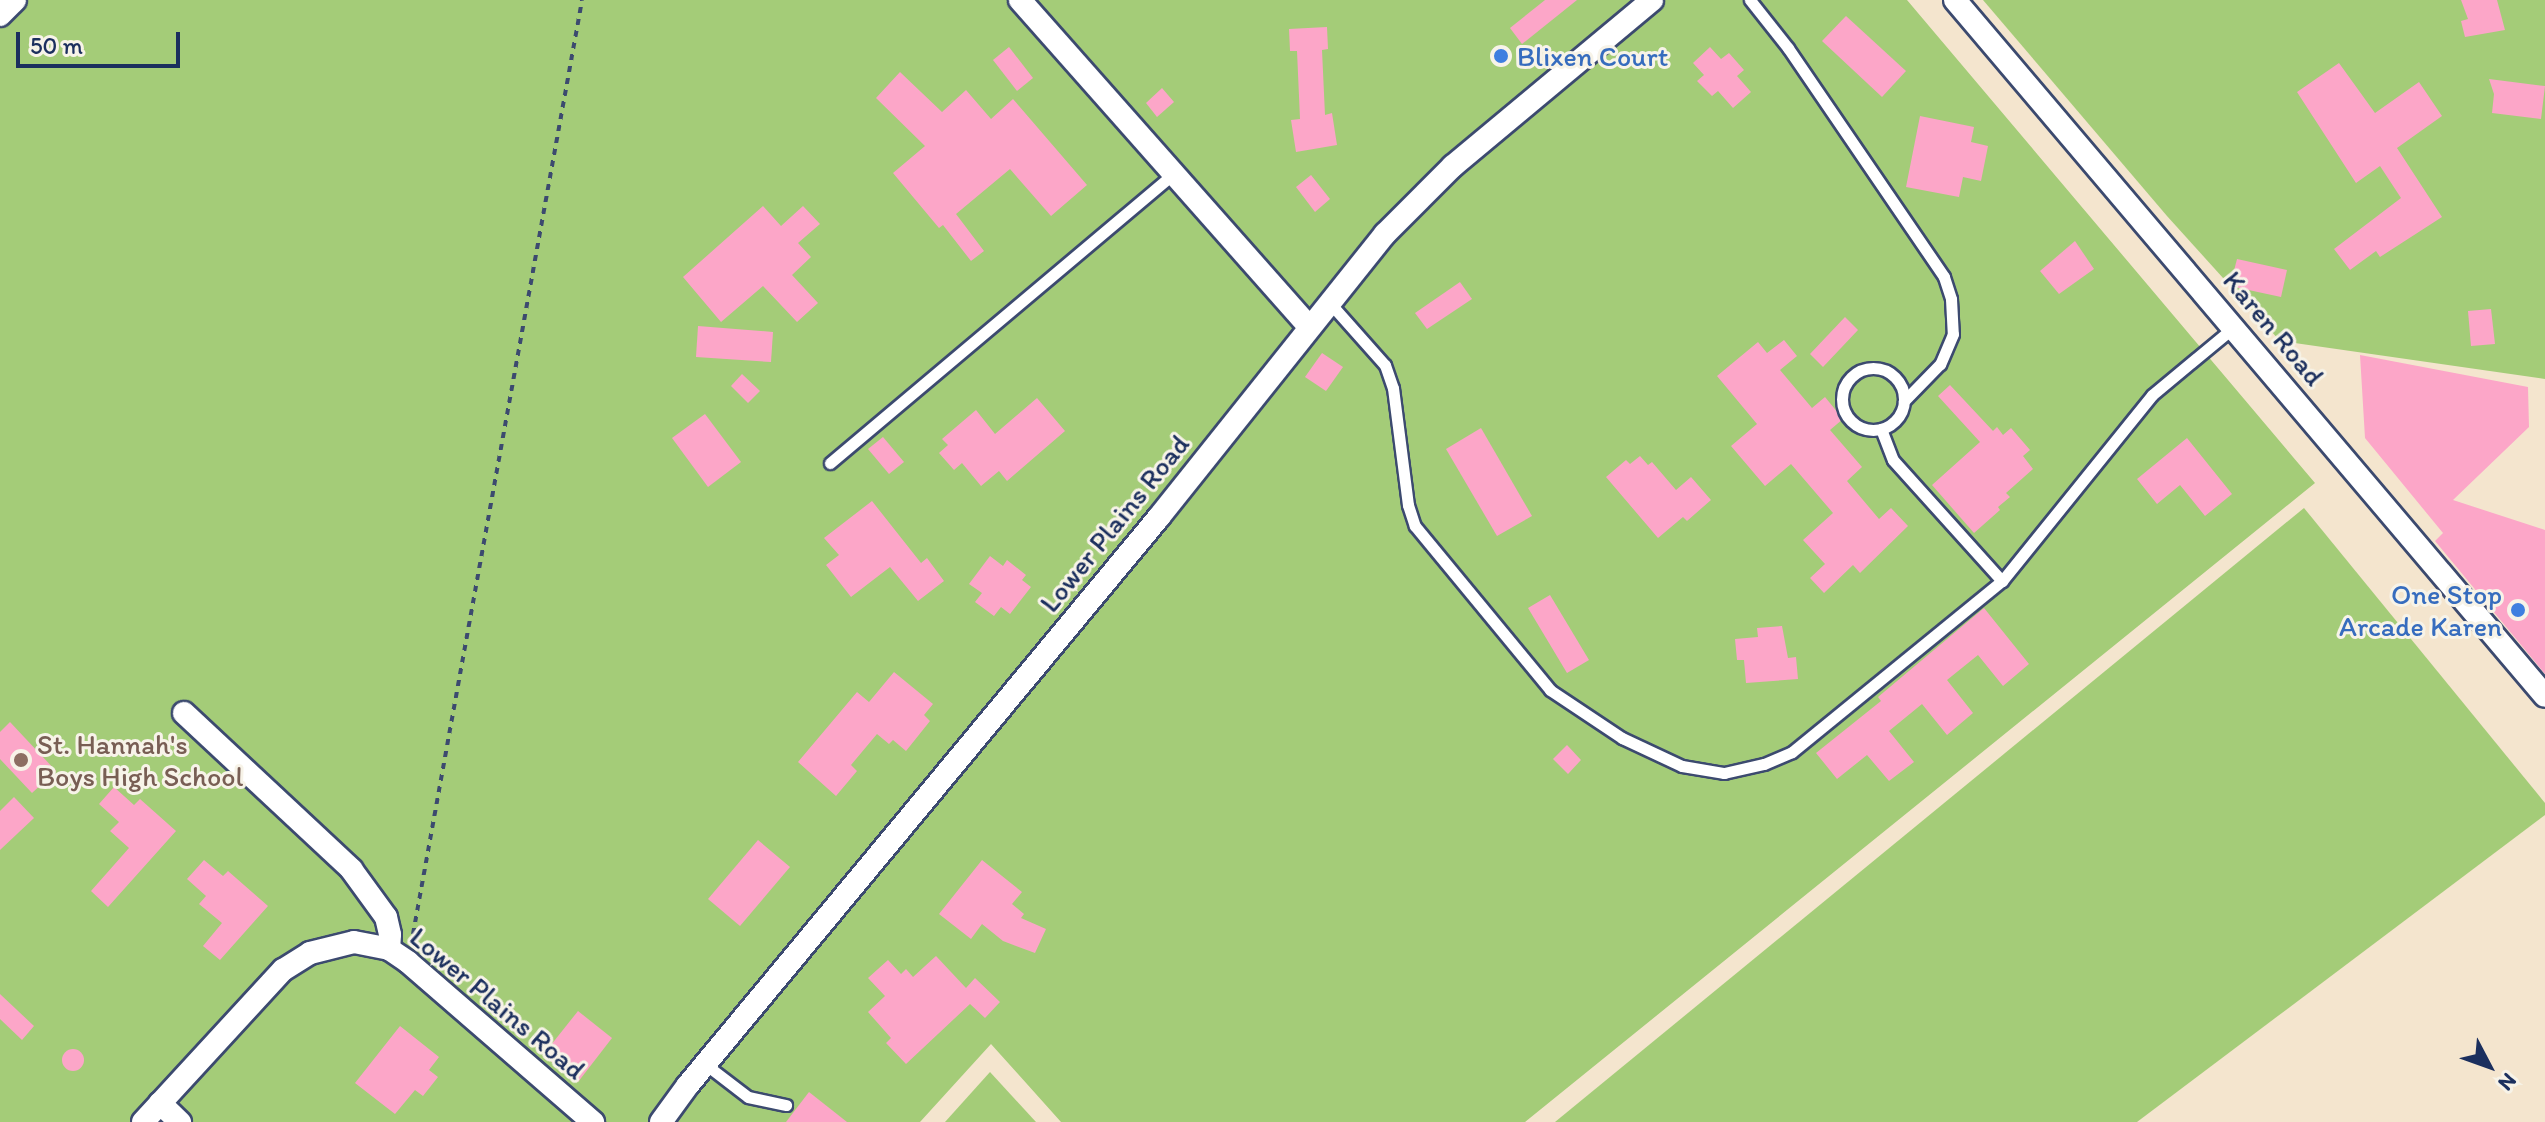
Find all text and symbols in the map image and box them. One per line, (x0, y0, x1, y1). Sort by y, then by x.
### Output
scale bar (20, 16, 184, 66)
text: 50 m (30, 31, 83, 60)
place label: Blixen Court (1517, 39, 1668, 73)
marker: Blixen Court (1492, 47, 1510, 65)
street label: Karen Road (2217, 264, 2331, 392)
street label: Lower Plains Road (1033, 428, 1195, 618)
place label: One Stop Arcade Karen (2339, 577, 2502, 643)
marker: One Stop Arcade Karen (2509, 601, 2527, 619)
place label: St. Hannah's Boys High School (37, 727, 242, 793)
marker: St. Hannah's Boys High School (12, 751, 30, 769)
street label: Lower Plains Road (404, 920, 592, 1086)
north arrow (2449, 1026, 2529, 1106)
text: N (2492, 1068, 2523, 1097)

